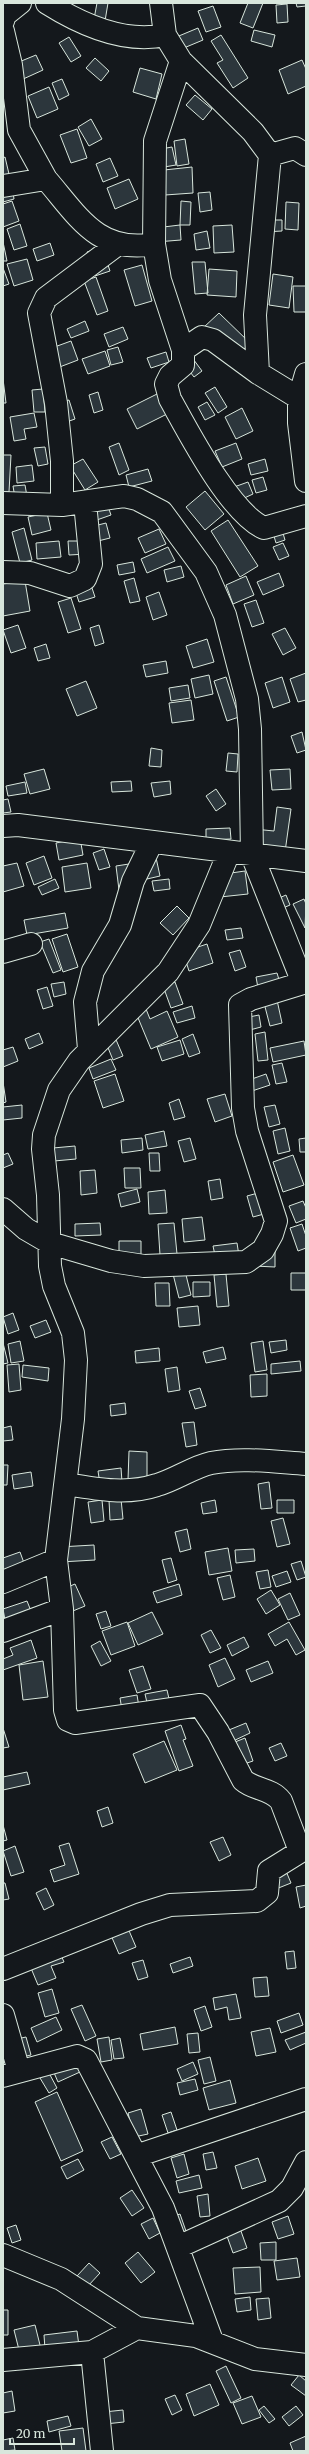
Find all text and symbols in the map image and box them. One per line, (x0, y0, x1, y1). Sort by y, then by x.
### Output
scale bar (10, 2420, 74, 2446)
text: 20 m (16, 2426, 45, 2441)

